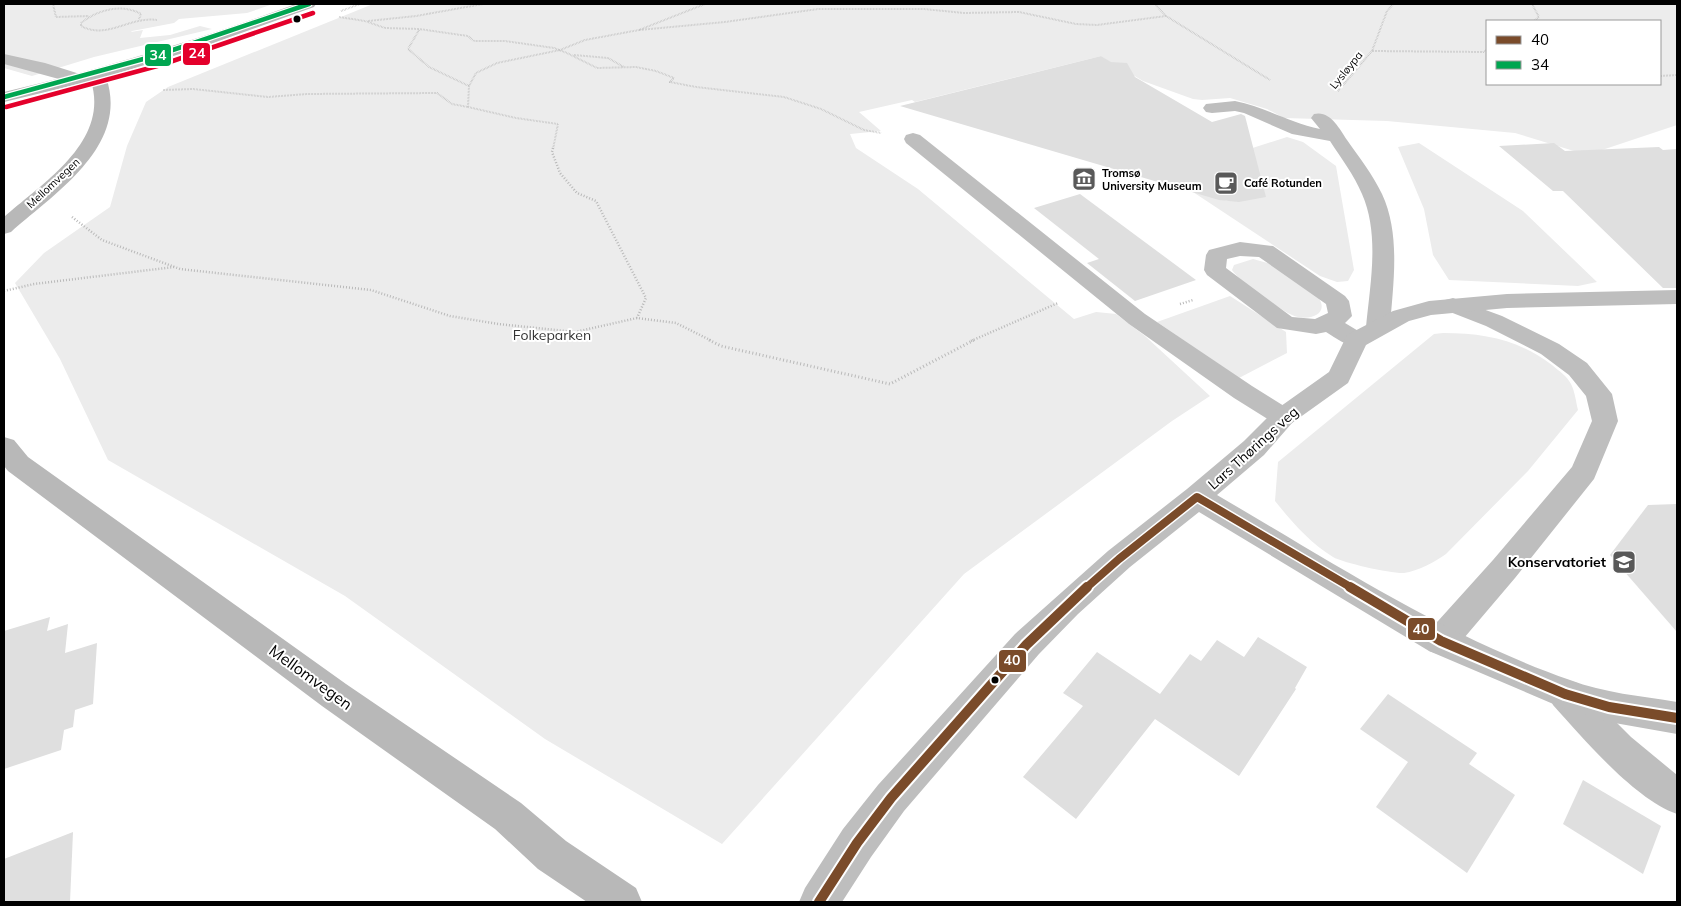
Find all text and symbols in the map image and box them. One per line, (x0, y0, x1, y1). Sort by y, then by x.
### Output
unlabelled marker (292, 14, 302, 24)
legend (1486, 20, 1661, 85)
text: 40 (1531, 30, 1549, 49)
line badge: 24 (182, 42, 211, 66)
line badge: 34 (144, 43, 172, 67)
text: 24 (189, 44, 206, 62)
text: 34 (150, 46, 167, 64)
street label: Lysløypa (1327, 48, 1365, 92)
text: 34 (1531, 55, 1549, 74)
street label: Mellomvegen (24, 155, 82, 211)
museum icon: Tromsø University Museum (1071, 166, 1097, 192)
place label: Tromsø University Museum (1102, 166, 1202, 193)
cafe icon: Café Rotunden (1213, 170, 1239, 196)
place label: Café Rotunden (1244, 176, 1322, 190)
park label: Folkeparken (513, 326, 591, 344)
street label: Lars Thørings veg (1204, 403, 1302, 493)
school or university icon: Konservatoriet (1611, 549, 1637, 575)
place label: Konservatoriet (1508, 553, 1607, 571)
line badge: 40 (1407, 617, 1436, 641)
text: 40 (1413, 620, 1429, 638)
street label: Mellomvegen (265, 640, 357, 714)
line badge: 40 (998, 649, 1027, 673)
text: 40 (1004, 651, 1020, 669)
unlabelled marker (990, 675, 1000, 685)

